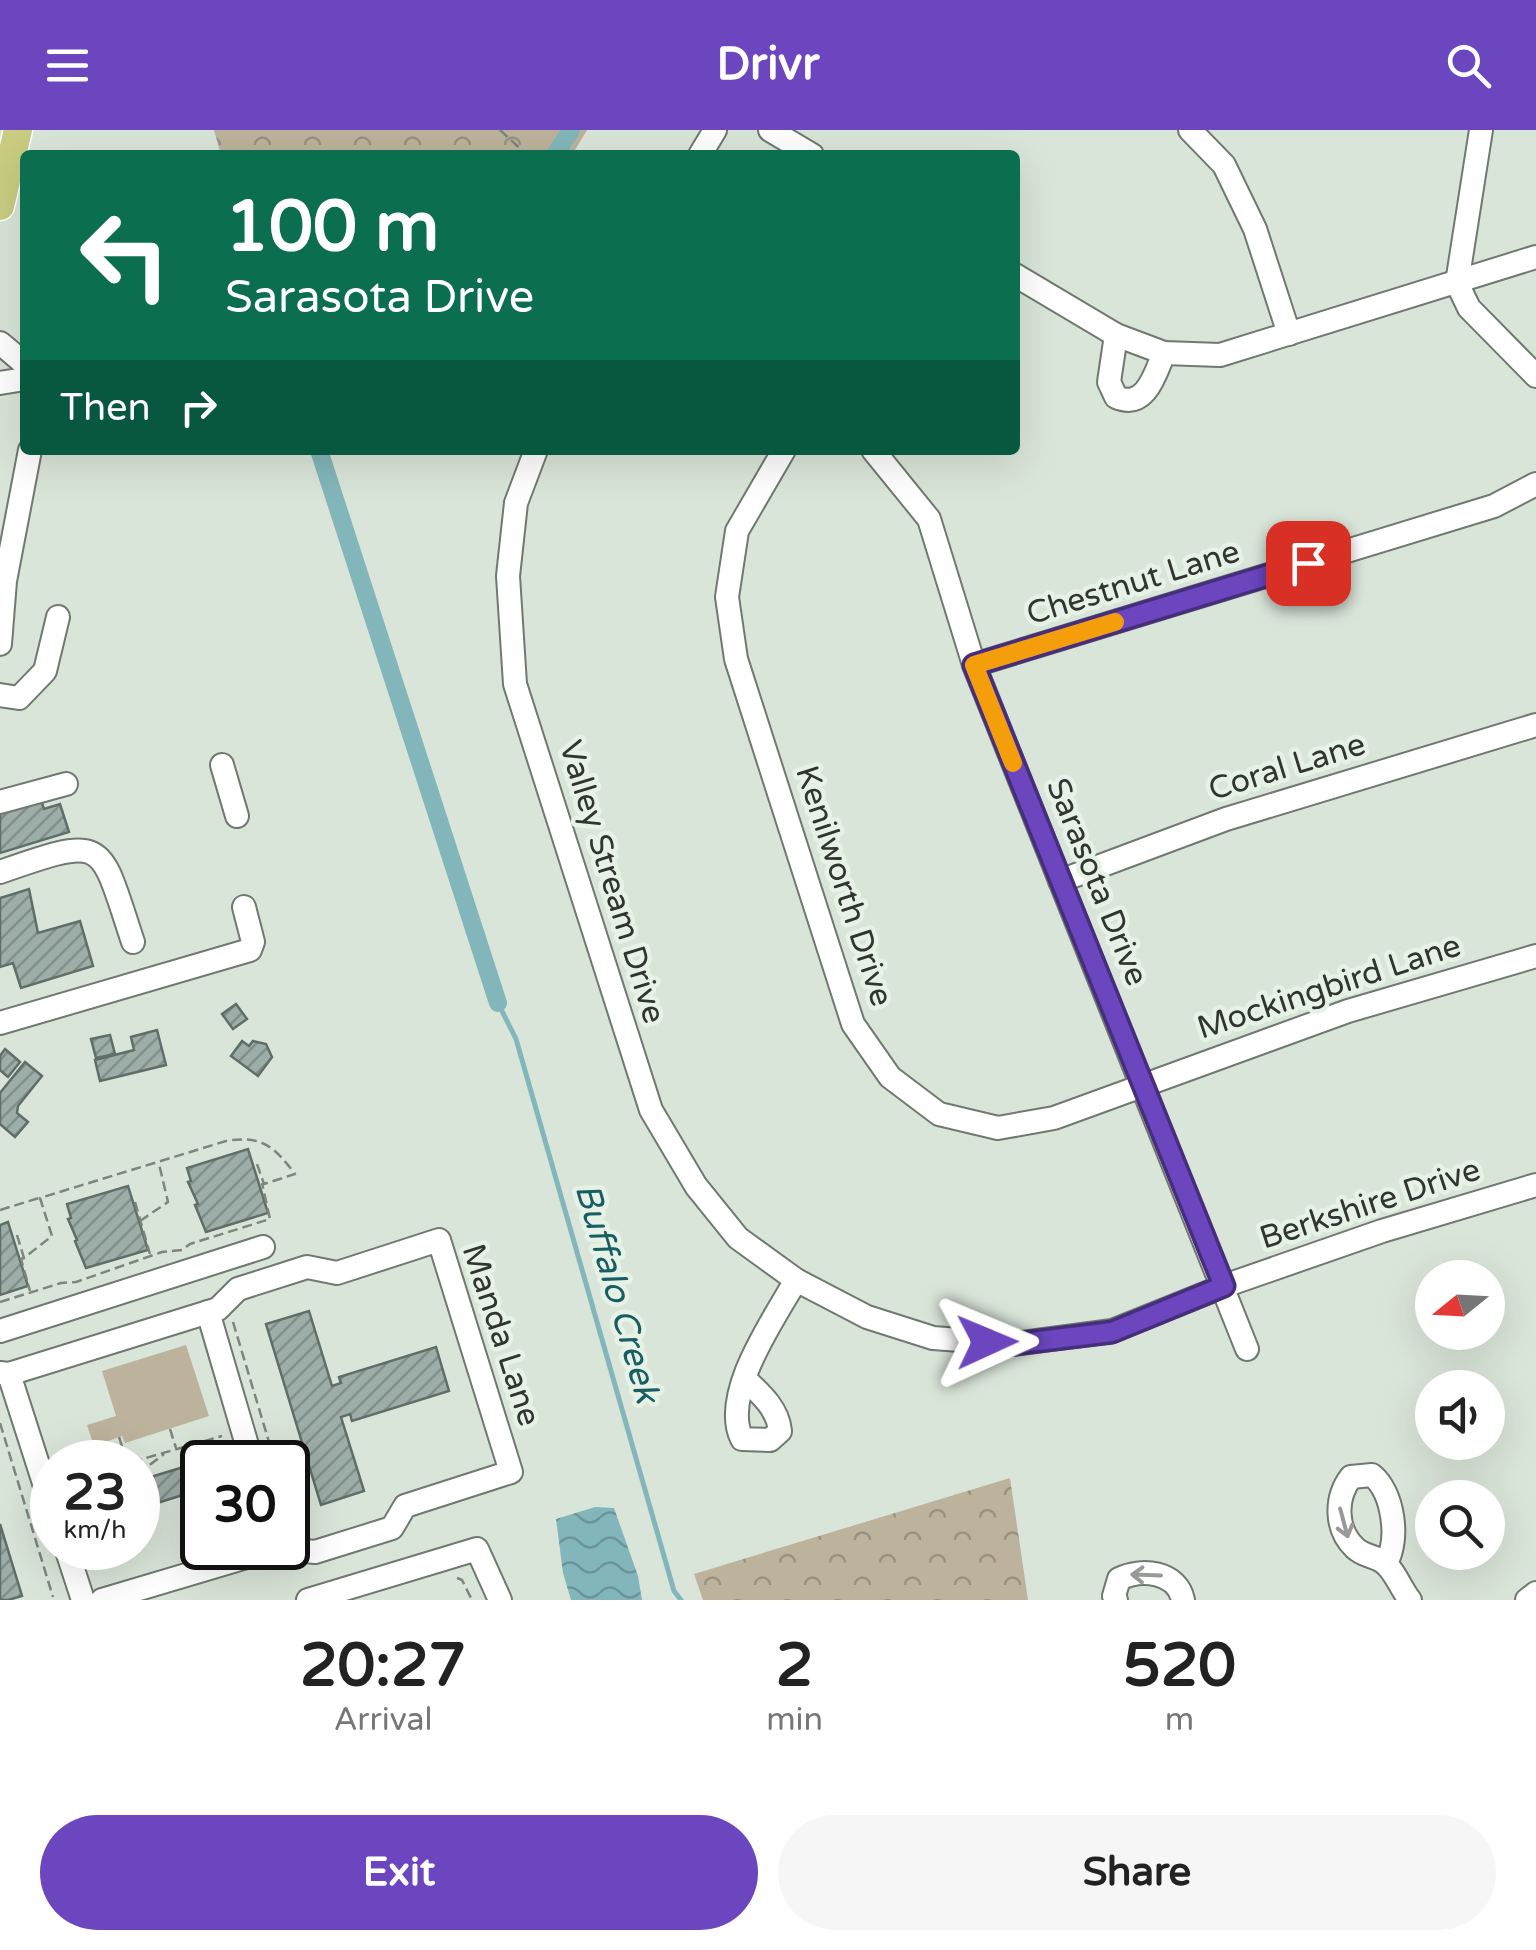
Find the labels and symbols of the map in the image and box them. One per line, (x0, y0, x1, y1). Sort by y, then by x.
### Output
pin (1266, 521, 1351, 606)
street label: Chestnut Lane (1022, 533, 1244, 633)
street label: Coral Lane (1204, 725, 1370, 809)
street label: Valley Stream Drive (551, 736, 673, 1028)
street label: Kenilworth Drive (787, 761, 901, 1011)
street label: Sarasota Drive (1038, 773, 1156, 991)
street label: Mockingbird Lane (1193, 927, 1465, 1047)
street label: Berkshire Drive (1255, 1150, 1485, 1258)
water label: Buffalo Creek (566, 1178, 669, 1410)
street label: Manda Lane (454, 1239, 548, 1431)
north arrow (1415, 1260, 1505, 1350)
position arrow (935, 1290, 1039, 1394)
speed limit sign: 30 (180, 1440, 310, 1570)
one-way arrow (1336, 1507, 1355, 1539)
one-way arrow (1130, 1565, 1163, 1584)

